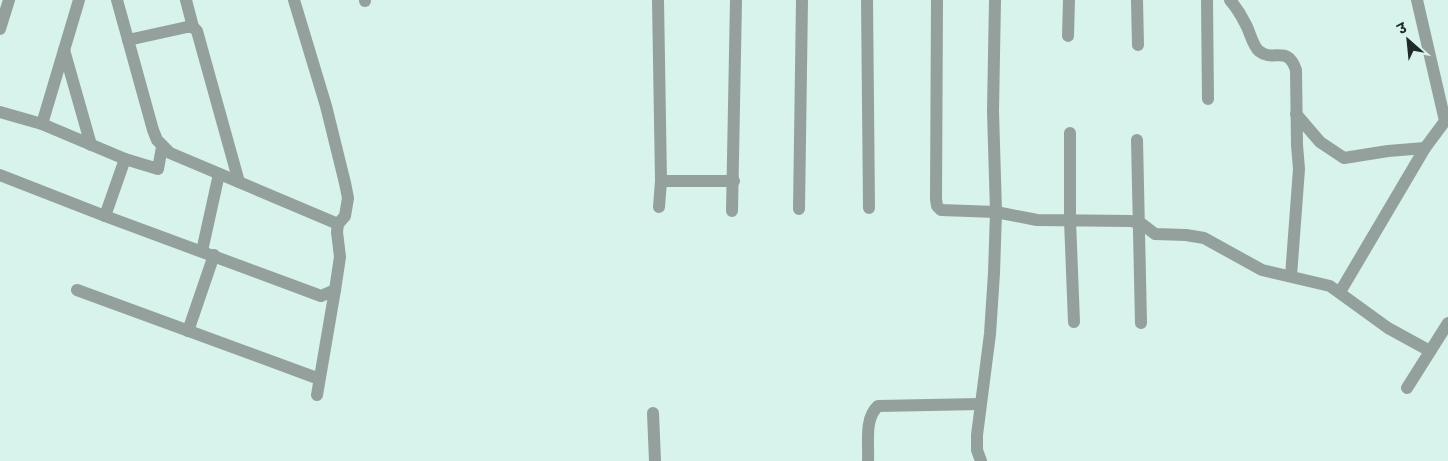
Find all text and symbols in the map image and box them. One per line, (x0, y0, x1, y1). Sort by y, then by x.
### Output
north arrow (1383, 15, 1433, 65)
text: उ (1393, 17, 1411, 40)

